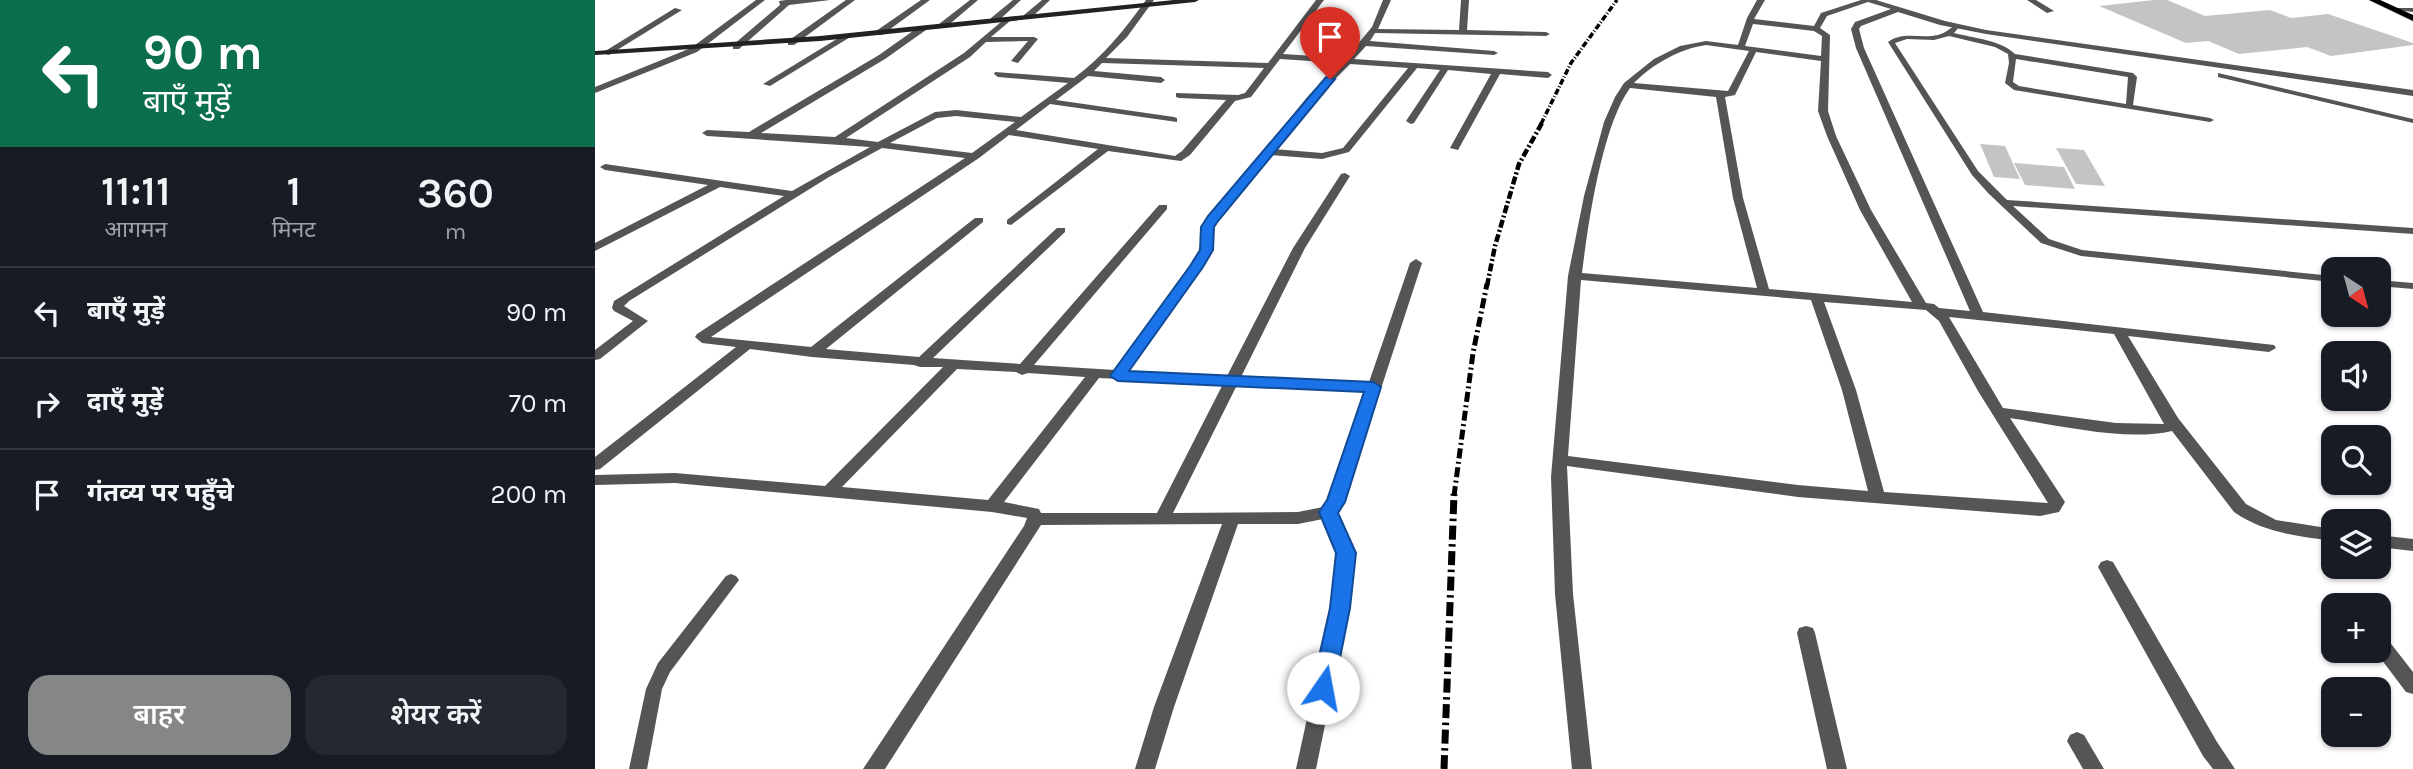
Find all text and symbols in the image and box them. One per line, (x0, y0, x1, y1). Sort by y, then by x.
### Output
pin (1300, 7, 1360, 79)
icon: arrive (1311, 18, 1349, 56)
text: 90 m (143, 24, 263, 81)
icon: left (28, 28, 119, 119)
text: बाएँ मुड़ें (143, 83, 231, 120)
text: 11:11 (101, 166, 171, 216)
text: 1 (286, 166, 301, 216)
text: 360 (417, 168, 494, 218)
text: आगमन (104, 216, 167, 243)
text: मिनट (272, 216, 316, 243)
text: m (445, 218, 466, 245)
north arrow (2321, 257, 2391, 327)
map controls (2321, 257, 2391, 747)
icon: left (28, 294, 66, 332)
text: बाएँ मुड़ें (87, 295, 165, 326)
text: 90 m (506, 297, 567, 328)
button: sound (2321, 341, 2391, 411)
icon: right (28, 385, 66, 423)
text: दाएँ मुड़ें (87, 386, 163, 417)
text: 70 m (509, 388, 567, 419)
button: search (2321, 425, 2391, 495)
icon: arrive (28, 476, 66, 514)
text: गंतव्य पर पहुँचे (87, 477, 234, 508)
text: 200 m (491, 479, 567, 510)
button: layers (2321, 509, 2391, 579)
button: + (2321, 593, 2391, 663)
position arrow (1286, 651, 1360, 725)
button: बाहर (28, 675, 291, 755)
button: शेयर करें (305, 675, 567, 755)
button: − (2321, 677, 2391, 747)

